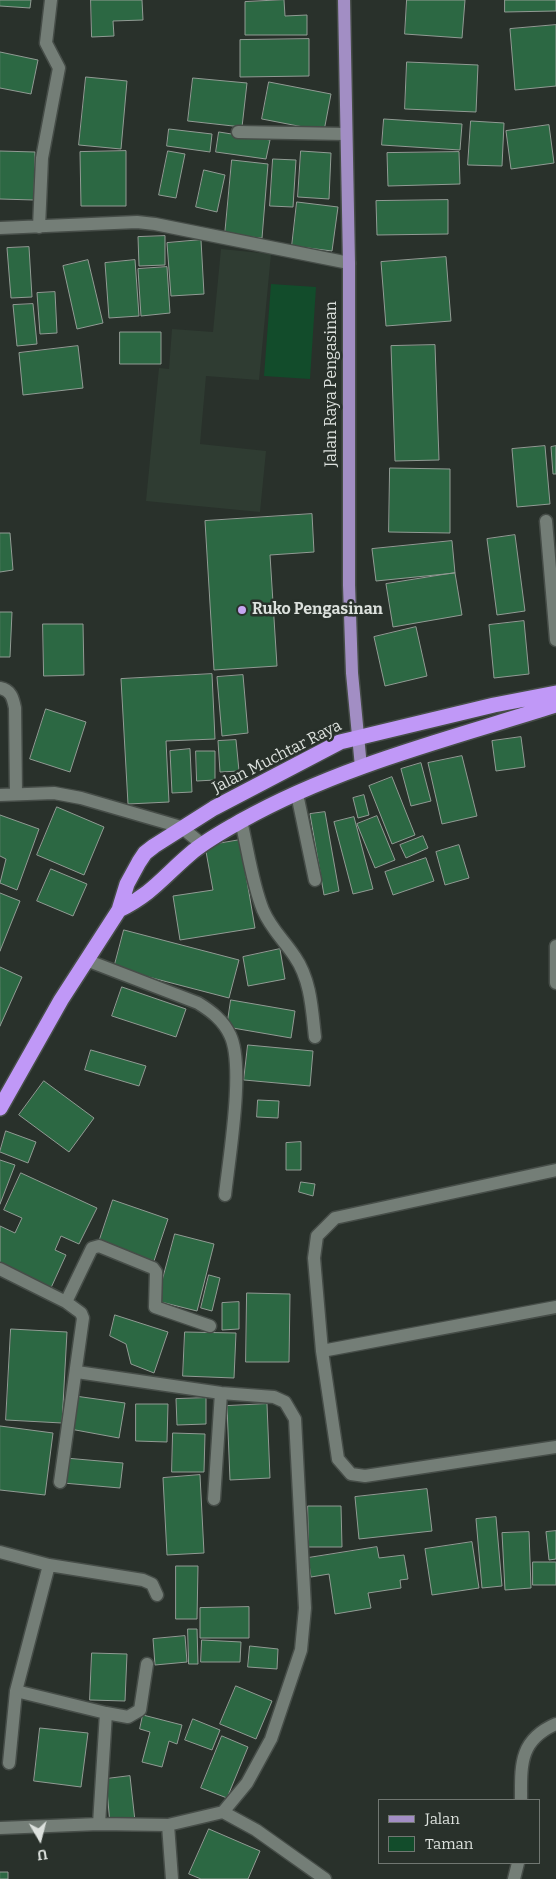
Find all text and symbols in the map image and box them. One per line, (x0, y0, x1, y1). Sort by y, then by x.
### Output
street label: Jalan Raya Pengasinan (322, 301, 342, 467)
place label: Ruko Pengasinan (252, 600, 383, 620)
marker: Ruko Pengasinan (236, 604, 248, 616)
street label: Jalan Muchtar Raya (209, 716, 345, 798)
legend (378, 1799, 541, 1864)
text: Jalan (425, 1810, 460, 1828)
north arrow (15, 1814, 65, 1864)
text: Taman (425, 1835, 473, 1853)
text: U (36, 1845, 48, 1863)

